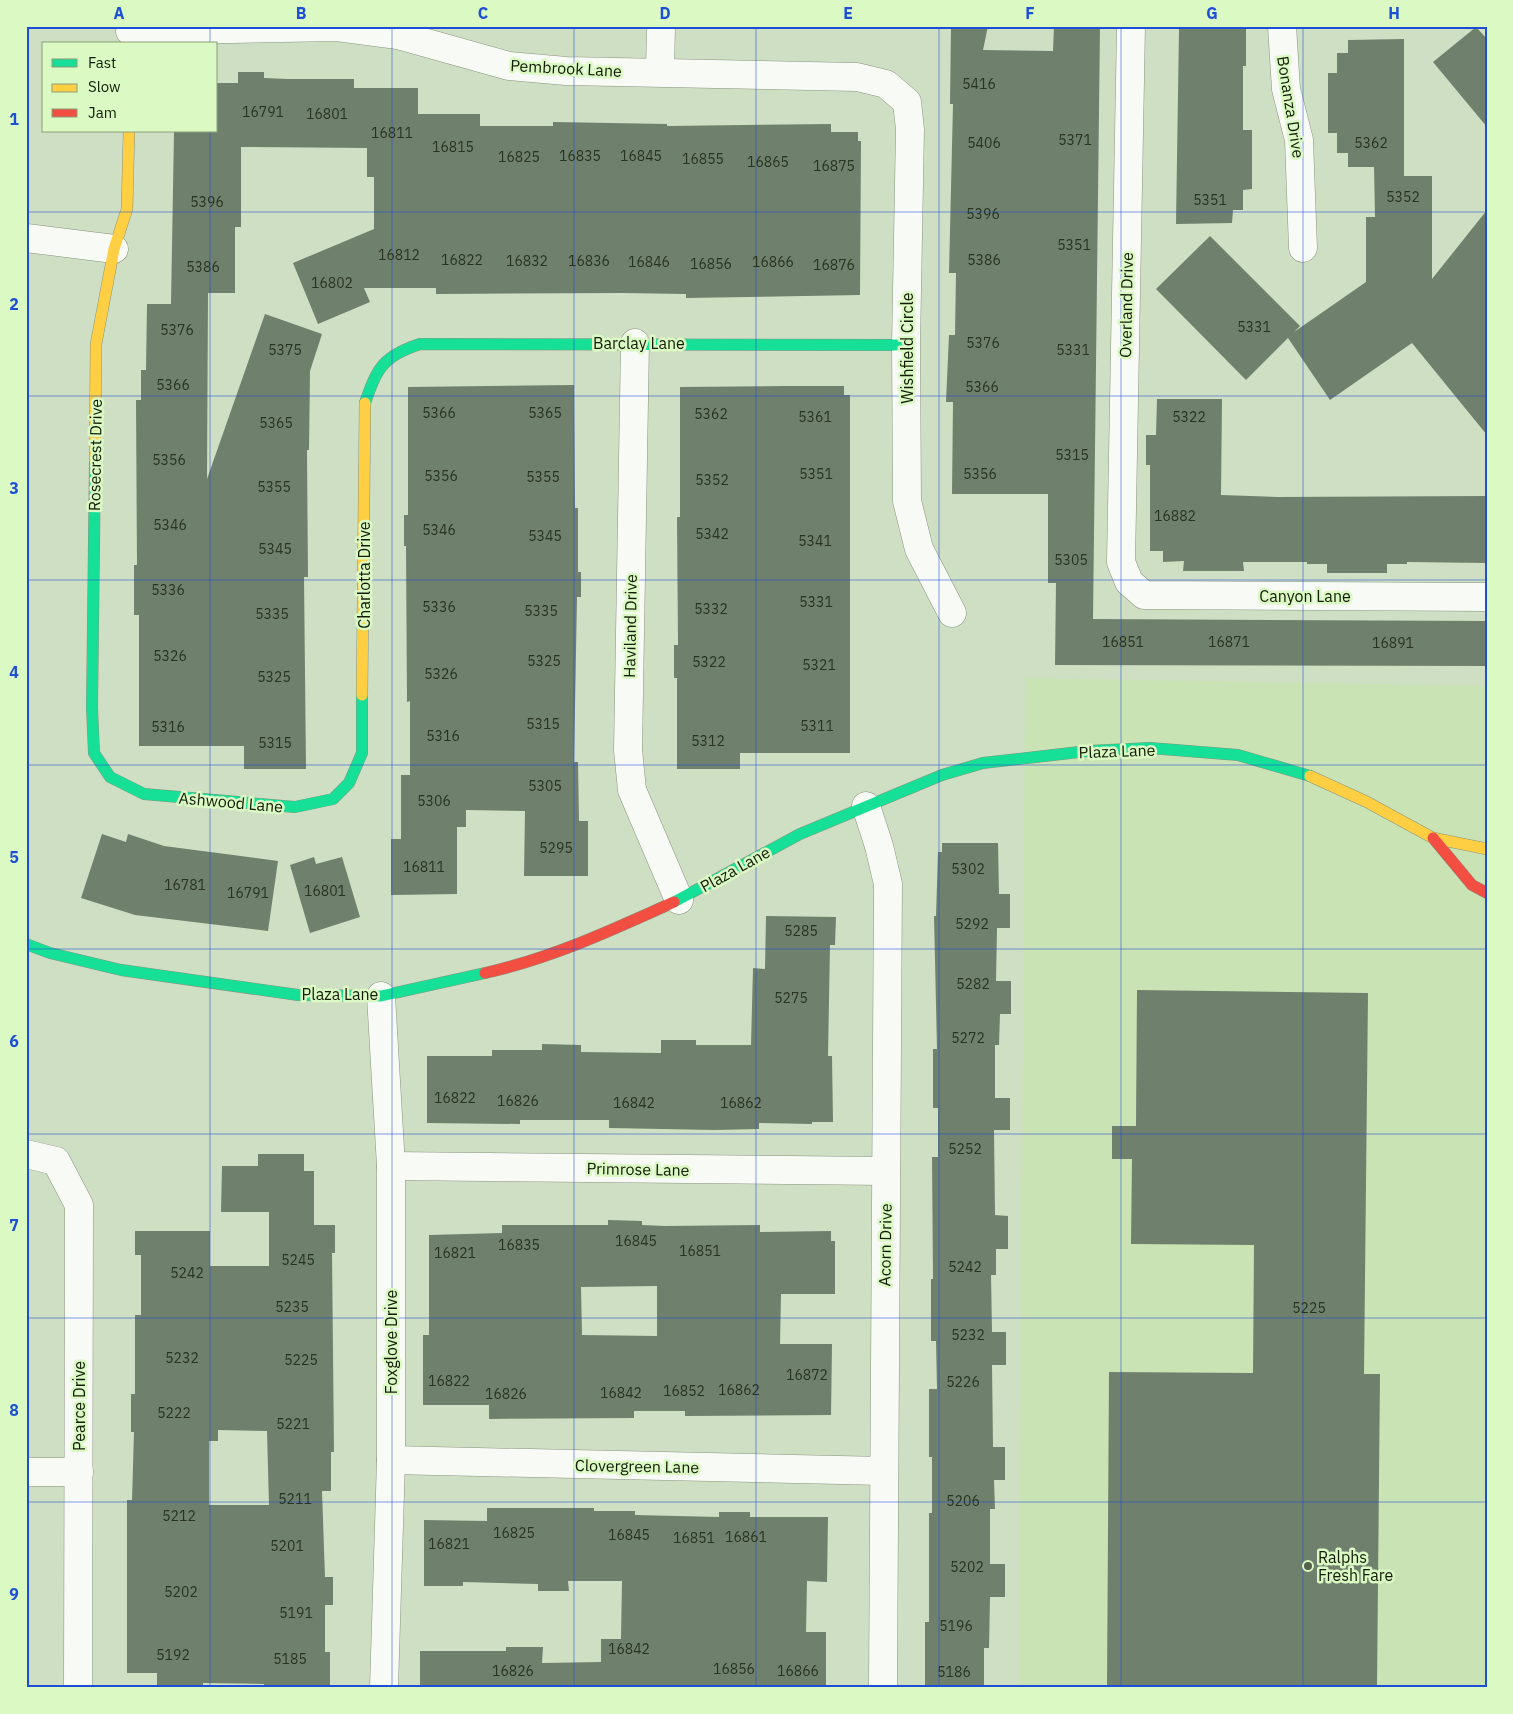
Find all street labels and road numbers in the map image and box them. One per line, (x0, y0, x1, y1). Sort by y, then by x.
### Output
street label: Pembrook Lane (510, 55, 623, 81)
street label: Bonanza Drive (1273, 55, 1309, 160)
street label: Overland Drive (1115, 252, 1137, 358)
street label: Wishfield Circle (897, 292, 917, 404)
street label: Barclay Lane (593, 333, 685, 353)
street label: Rosecrest Drive (84, 398, 106, 511)
street label: Charlotta Drive (354, 521, 374, 629)
street label: Haviland Drive (619, 574, 641, 678)
street label: Canyon Lane (1259, 586, 1351, 606)
street label: Plaza Lane (1078, 740, 1156, 762)
street label: Ashwood Lane (178, 787, 284, 817)
street label: Plaza Lane (697, 842, 774, 896)
street label: Plaza Lane (302, 984, 379, 1004)
street label: Primrose Lane (586, 1158, 690, 1180)
street label: Acorn Drive (874, 1203, 896, 1287)
street label: Foxglove Drive (381, 1290, 401, 1394)
street label: Pearce Drive (69, 1361, 89, 1451)
street label: Clovergreen Lane (575, 1455, 699, 1477)

